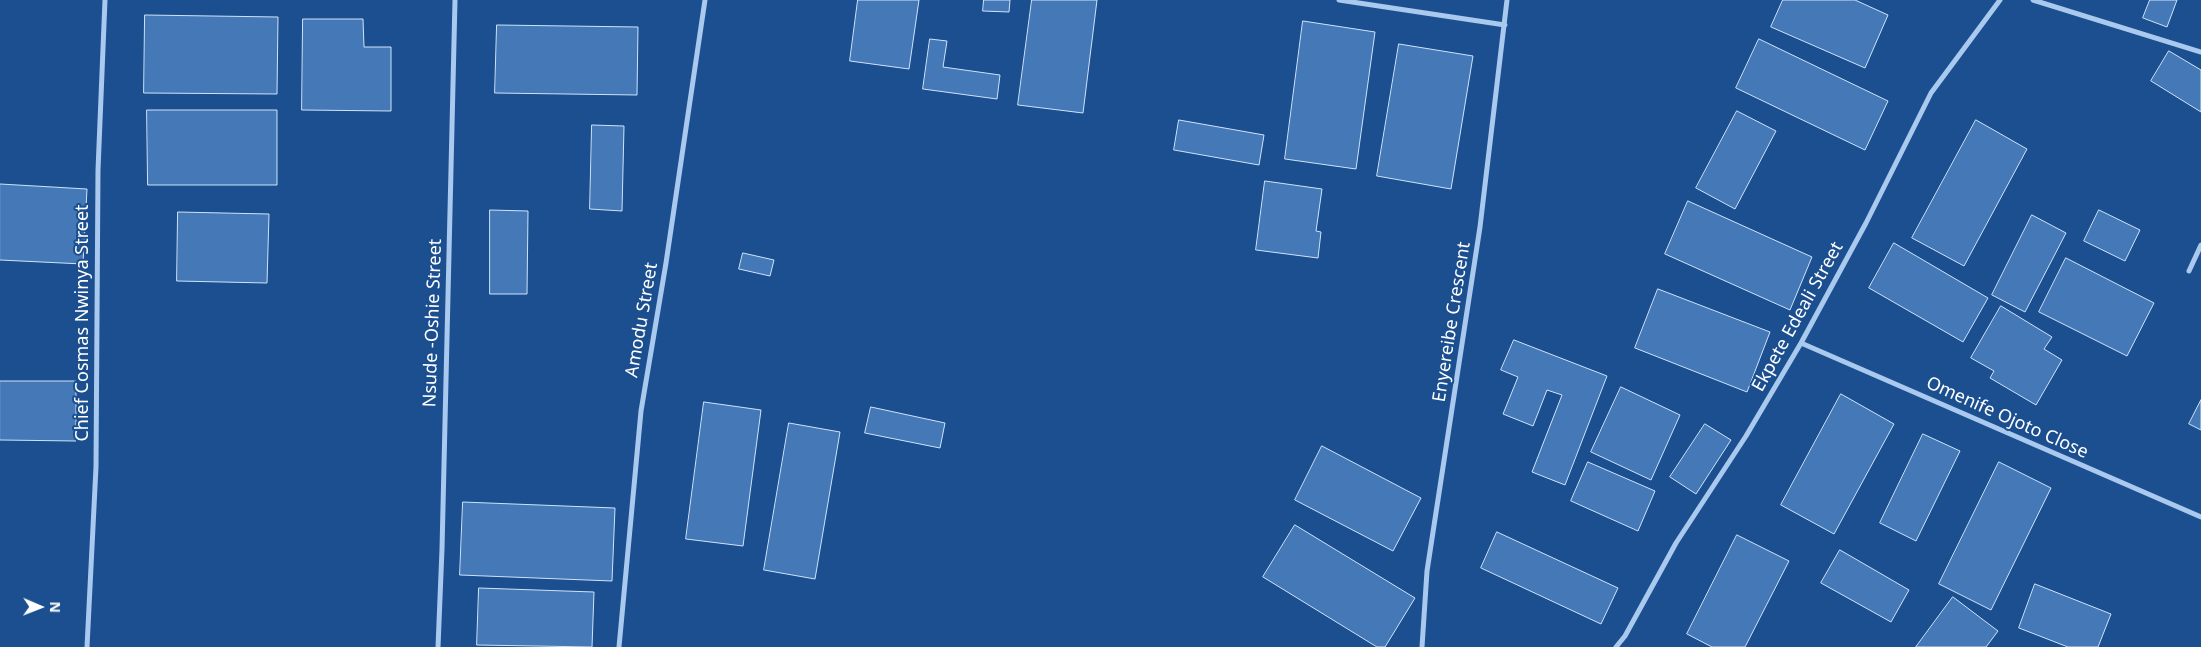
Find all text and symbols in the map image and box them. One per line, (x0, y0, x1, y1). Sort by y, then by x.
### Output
street label: Chief Cosmas Nwinya Street (72, 204, 94, 442)
street label: Nsude -Oshie Street (419, 238, 447, 408)
street label: Ekpete Edeali Street (1748, 238, 1848, 396)
street label: Enyereibe Crescent (1429, 240, 1475, 404)
street label: Amodu Street (621, 261, 663, 379)
street label: Omenife Ojoto Close (1923, 373, 2091, 463)
north arrow (15, 582, 65, 632)
text: N (46, 601, 65, 613)

